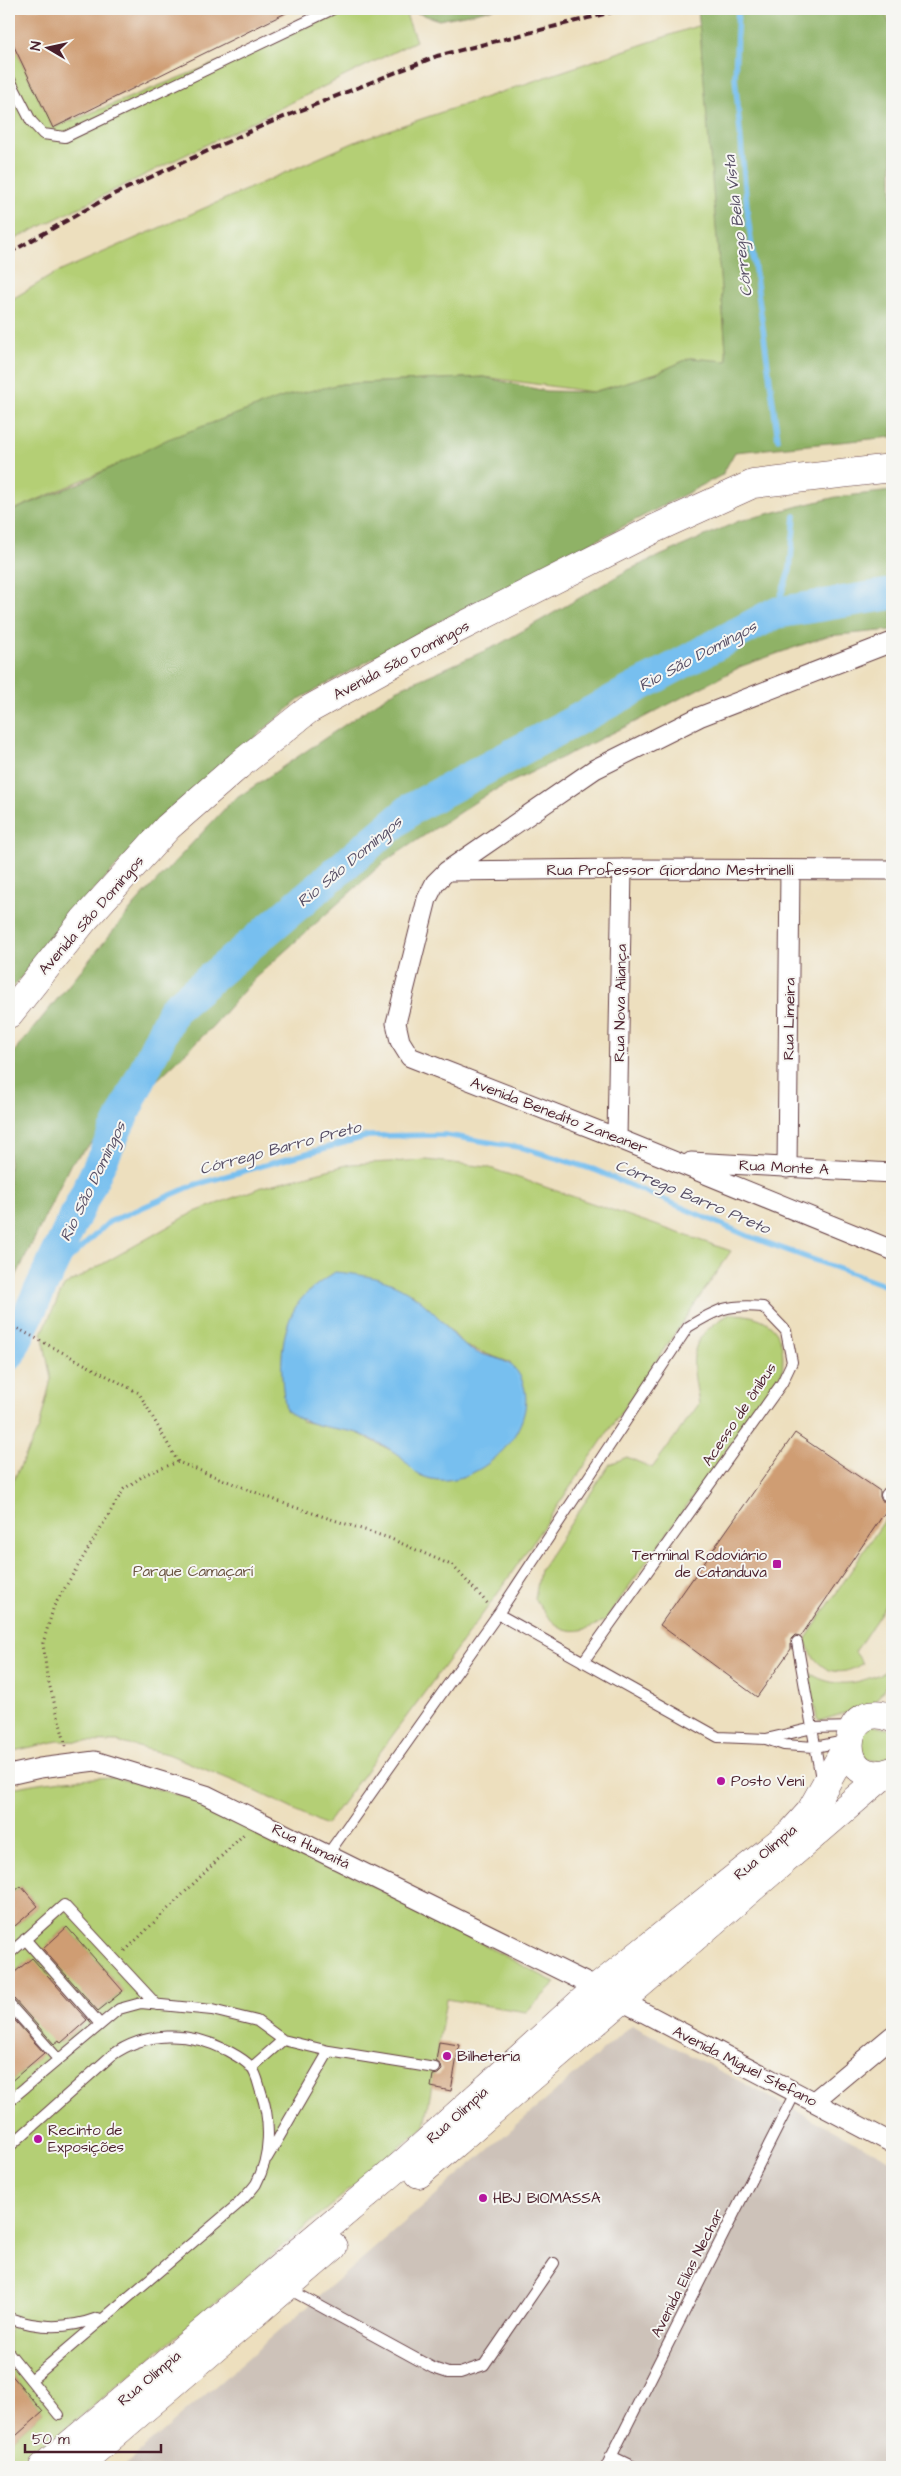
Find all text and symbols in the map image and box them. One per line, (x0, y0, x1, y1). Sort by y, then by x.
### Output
north arrow (22, 22, 72, 72)
text: N (26, 40, 47, 52)
water label: Córrego Bela Vista (718, 153, 759, 298)
street label: Avenida São Domingos (329, 615, 474, 706)
water label: Rio São Domingos (635, 615, 762, 697)
water label: Rio São Domingos (293, 811, 408, 913)
street label: Avenida São Domingos (34, 851, 150, 980)
street label: Rua Professor Giordano Mestrinelli (547, 860, 794, 881)
street label: Rua Nova Aliança (609, 944, 632, 1062)
street label: Rua Limeira (778, 977, 801, 1060)
street label: Avenida Benedito Zaneaner (467, 1072, 650, 1159)
water label: Córrego Barro Preto (197, 1116, 365, 1181)
water label: Rio São Domingos (54, 1117, 133, 1245)
water label: Córrego Barro Preto (612, 1154, 774, 1241)
street label: Rua Monte A (738, 1155, 830, 1180)
street label: Acesso de ônibus (697, 1358, 782, 1470)
place label: Terminal Rodoviário de Catanduva (632, 1545, 768, 1583)
marker: Terminal Rodoviário de Catanduva (771, 1558, 783, 1570)
park label: Parque Camaçarí (133, 1561, 254, 1582)
place label: Posto Veni (731, 1771, 805, 1792)
marker: Posto Veni (715, 1775, 727, 1787)
street label: Rua Humaitá (268, 1819, 353, 1874)
street label: Rua Olímpia (729, 1820, 802, 1885)
street label: Avenida Miguel Stefano (669, 2021, 821, 2113)
place label: Bilheteria (457, 2046, 521, 2067)
marker: Bilheteria (441, 2050, 453, 2062)
street label: Rua Olímpia (422, 2082, 493, 2149)
place label: Recinto de Exposições (48, 2120, 125, 2158)
marker: Recinto de Exposições (32, 2133, 44, 2145)
place label: HBJ BIOMASSA (493, 2188, 601, 2209)
marker: HBJ BIOMASSA (477, 2192, 489, 2204)
street label: Avenida Elias Nechar (646, 2205, 729, 2341)
street label: Rua Olímpia (113, 2346, 186, 2411)
scale bar (25, 2421, 161, 2453)
text: 50 m (32, 2429, 70, 2450)

